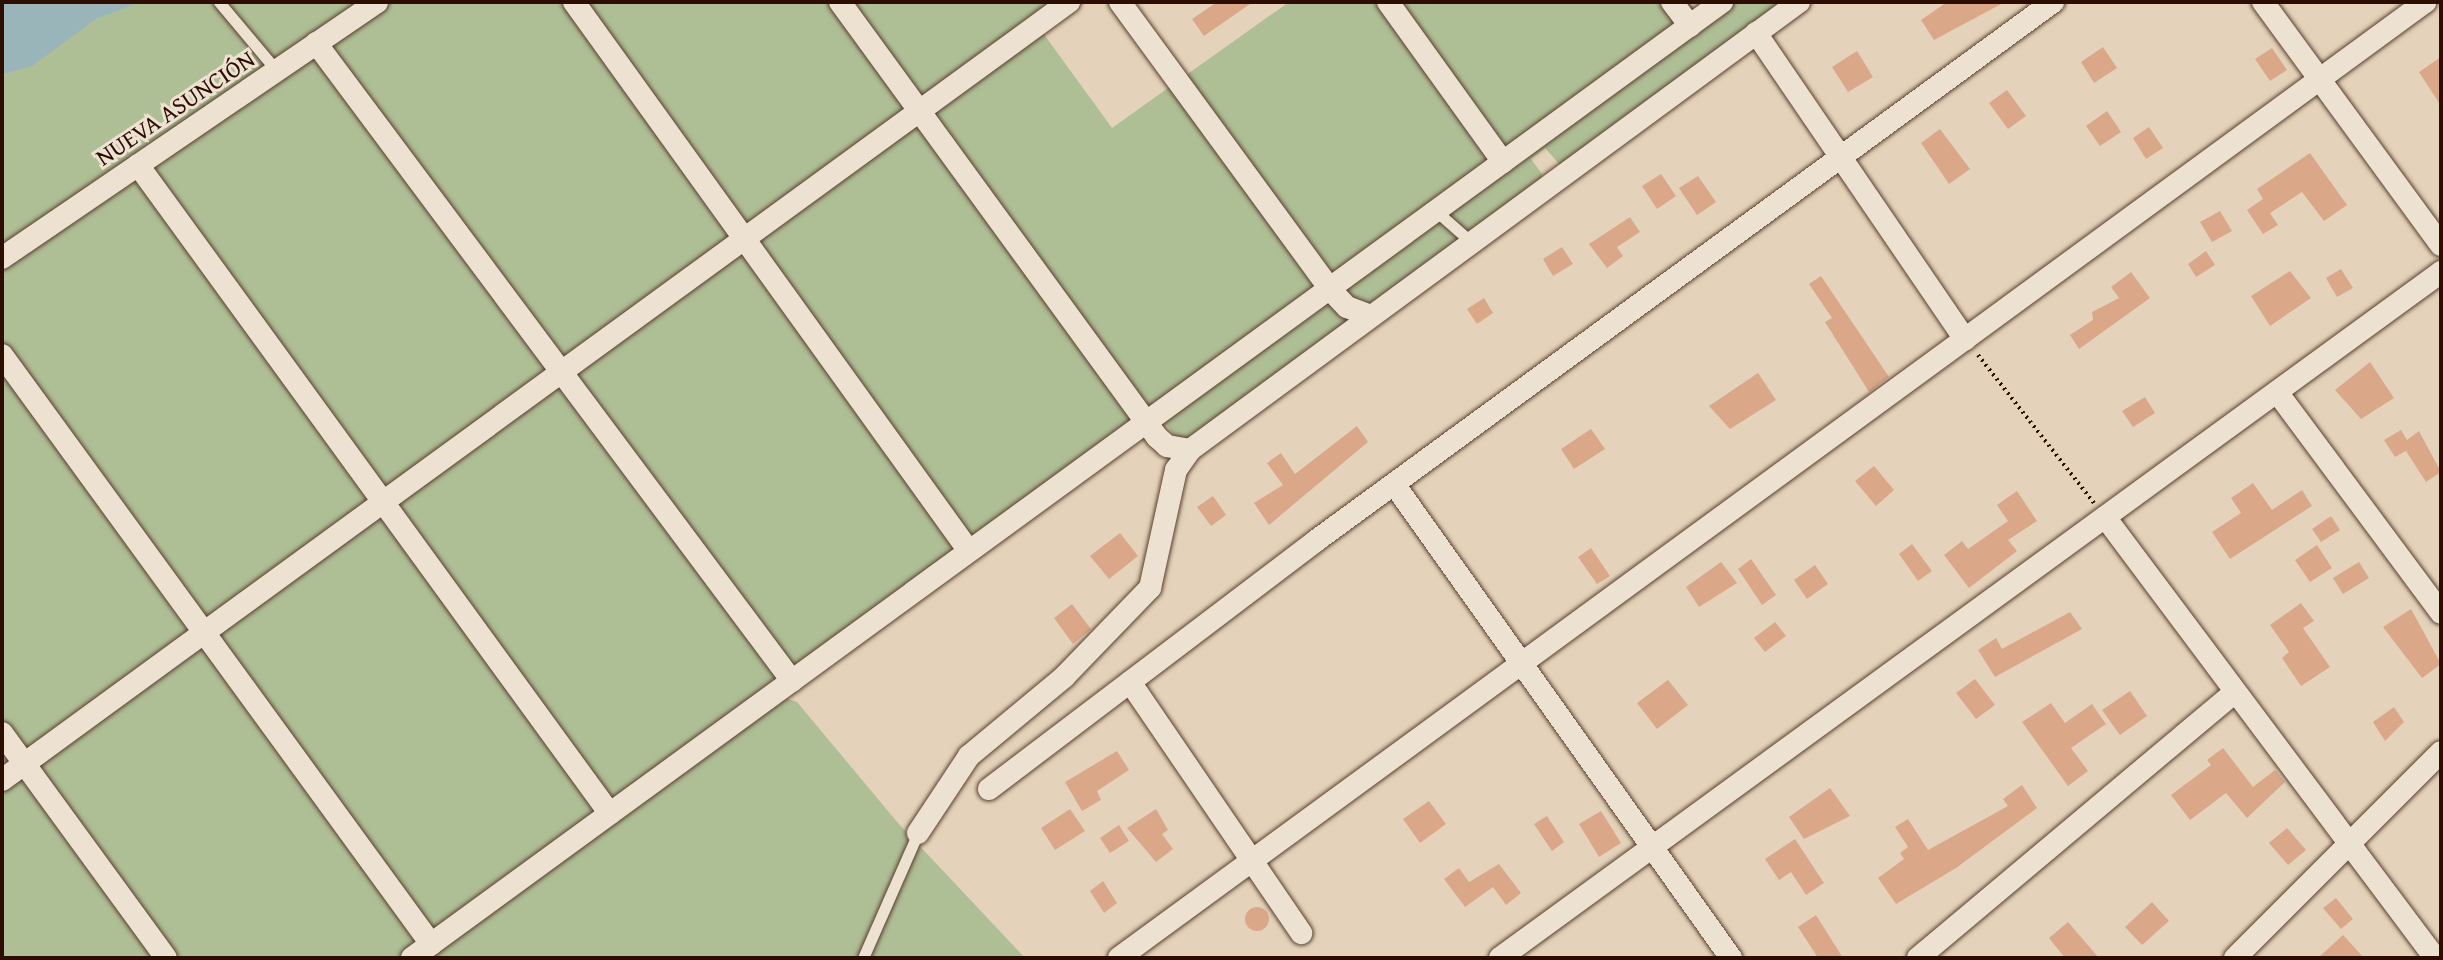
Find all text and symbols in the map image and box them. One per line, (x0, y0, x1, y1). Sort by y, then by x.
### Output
street label: NUEVA ASUNCIÓN (90, 44, 260, 172)

